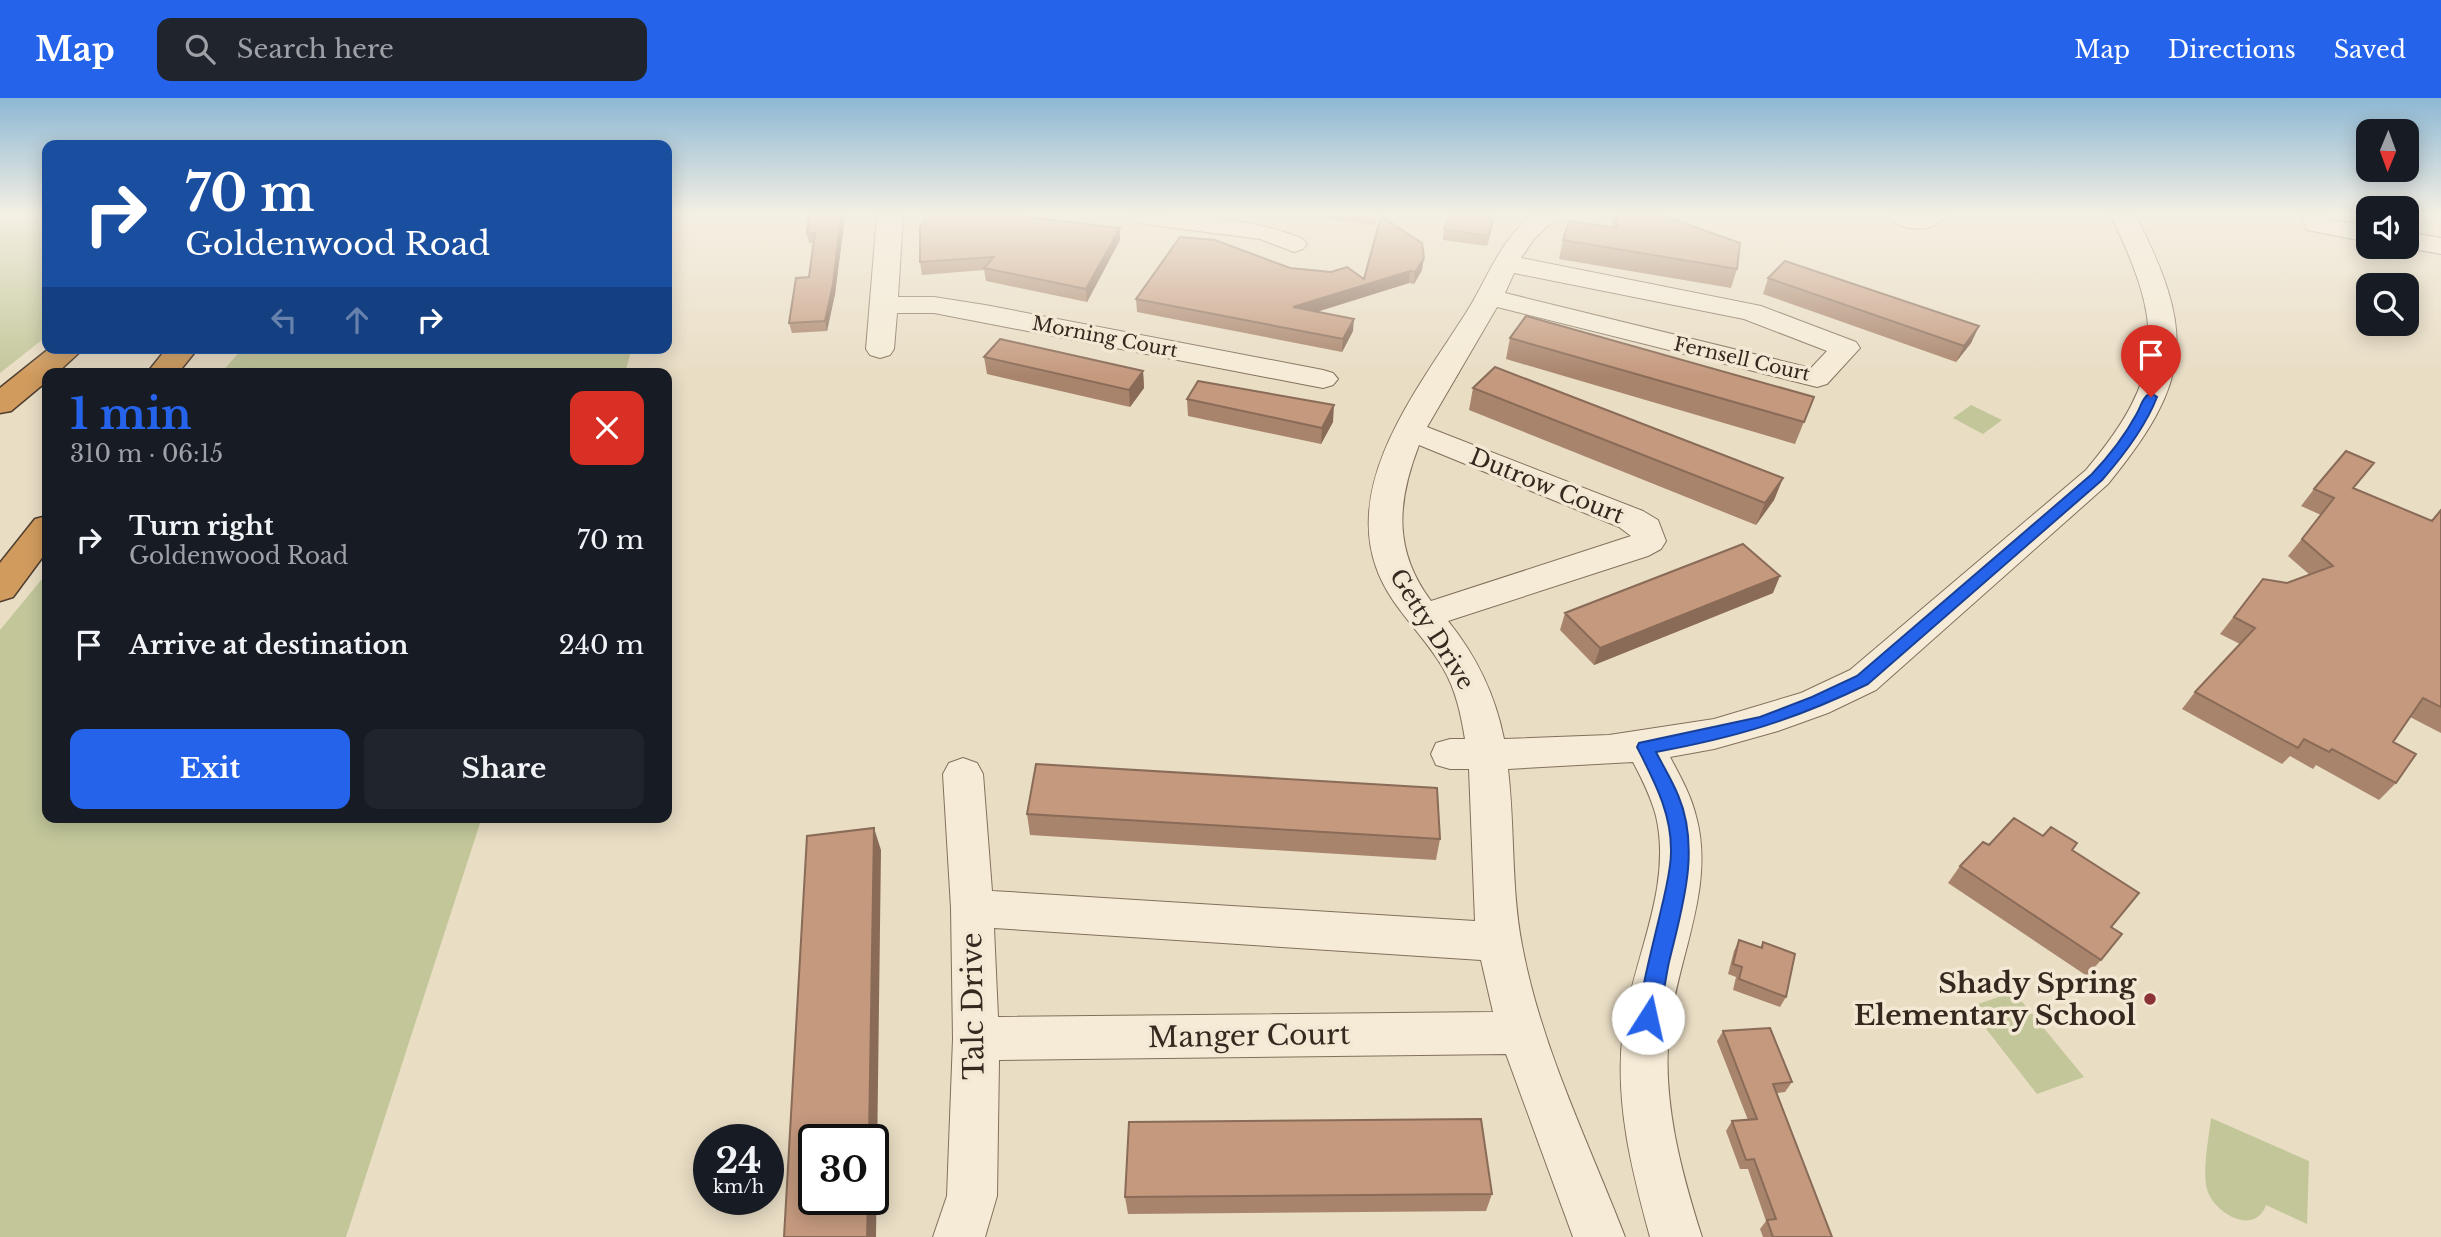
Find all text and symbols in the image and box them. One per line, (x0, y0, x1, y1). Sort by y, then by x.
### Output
search box (157, 18, 647, 81)
text: Map (35, 29, 115, 70)
icon: search (181, 30, 219, 68)
text: Search here (237, 33, 394, 65)
text: Map (2074, 35, 2130, 64)
text: Directions (2168, 35, 2296, 64)
text: Saved (2334, 35, 2406, 64)
north arrow (2356, 119, 2418, 182)
map controls (2356, 119, 2419, 336)
text: 70 m (185, 163, 315, 224)
icon: right (70, 168, 161, 259)
button: sound (2356, 196, 2419, 259)
text: Goldenwood Road (185, 224, 490, 264)
button: search (2356, 273, 2419, 336)
icon: left (265, 301, 303, 339)
icon: ahead (338, 301, 376, 339)
icon: right (411, 301, 449, 339)
street label: Morning Court (1030, 312, 1180, 363)
pin (2121, 325, 2181, 397)
street label: Fernsell Court (1672, 332, 1813, 386)
icon: arrive (2132, 336, 2170, 374)
text: 1 min (70, 388, 192, 440)
button: close (570, 391, 644, 465)
text: 310 m · 06:15 (70, 440, 223, 468)
street label: Dutrow Court (1466, 442, 1628, 530)
text: Turn right (129, 510, 274, 542)
icon: right (70, 521, 108, 559)
text: 70 m (577, 524, 644, 556)
text: Goldenwood Road (129, 542, 348, 570)
street label: Getty Drive (1384, 564, 1480, 694)
icon: arrive (70, 626, 108, 664)
text: Arrive at destination (129, 629, 409, 661)
text: 240 m (559, 629, 644, 661)
button: Exit (70, 729, 350, 809)
button: Share (364, 729, 644, 809)
street label: Talc Drive (954, 932, 992, 1080)
place label: Shady Spring Elementary School (1854, 966, 2137, 1033)
position arrow (1611, 981, 1685, 1055)
marker: Shady Spring Elementary School (2142, 991, 2158, 1007)
street label: Manger Court (1148, 1017, 1351, 1055)
speed limit sign: 30 (798, 1124, 889, 1215)
text: 24 (715, 1139, 762, 1182)
text: km/h (713, 1176, 764, 1198)

